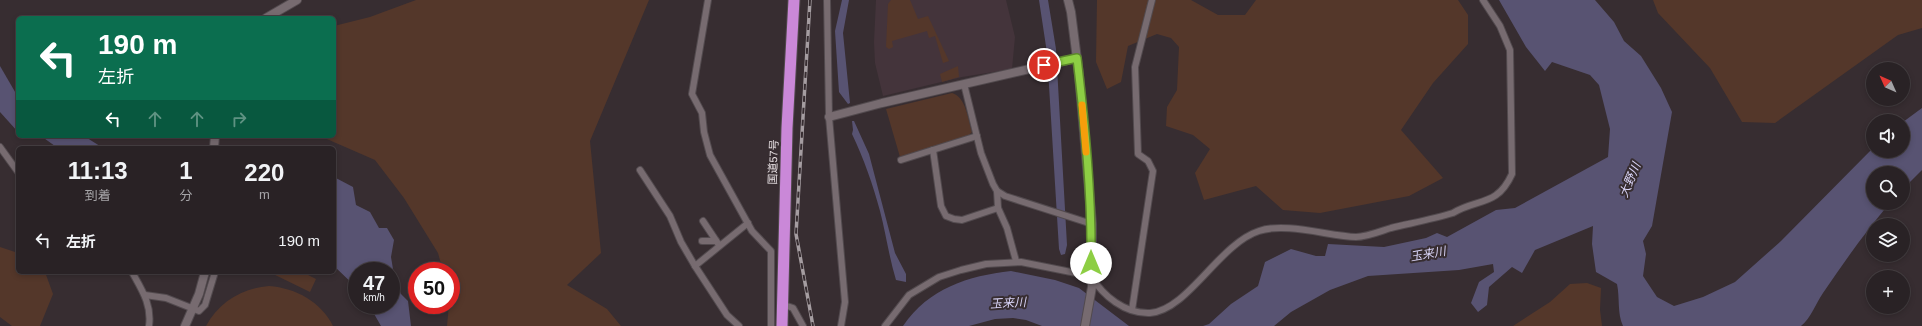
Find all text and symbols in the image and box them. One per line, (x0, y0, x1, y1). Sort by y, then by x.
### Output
text: 190 m (98, 29, 177, 60)
icon: left (32, 32, 84, 84)
pin (1027, 48, 1061, 82)
icon: arrive (1033, 54, 1055, 76)
north arrow (1866, 62, 1910, 106)
map controls (1866, 62, 1910, 314)
text: 左折 (98, 67, 134, 87)
icon: left (102, 108, 124, 130)
icon: ahead (144, 108, 166, 130)
icon: ahead (186, 108, 208, 130)
icon: right (228, 108, 250, 130)
button: sound (1866, 114, 1910, 158)
street label: 国道57号 (766, 139, 780, 185)
text: 11:13 (68, 157, 128, 184)
text: 1 (179, 157, 193, 184)
text: 220 (244, 159, 284, 186)
water label: 大野川 (1617, 159, 1644, 199)
button: search (1866, 166, 1910, 210)
text: m (259, 187, 270, 202)
text: 到着 (85, 188, 111, 203)
text: 分 (179, 188, 193, 203)
button: layers (1866, 218, 1910, 262)
icon: left (32, 229, 54, 251)
text: 190 m (278, 232, 320, 249)
text: 左折 (66, 233, 96, 250)
position arrow (1070, 242, 1112, 284)
water label: 玉来川 (1409, 244, 1449, 264)
speed limit sign: 50 (408, 262, 460, 314)
button: + (1866, 270, 1910, 314)
text: 47 (363, 272, 385, 294)
text: km/h (363, 292, 385, 303)
water label: 玉来川 (990, 295, 1028, 311)

